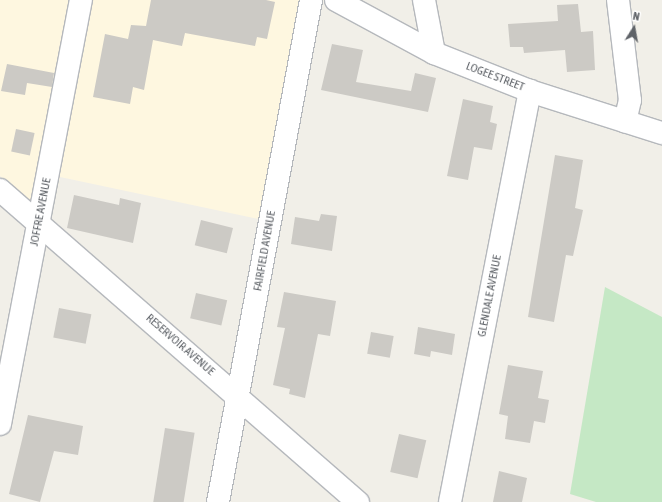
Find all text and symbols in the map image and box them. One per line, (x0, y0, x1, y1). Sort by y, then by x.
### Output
north arrow (614, 8, 654, 48)
text: N (632, 10, 641, 23)
street label: LOGEE STREET (464, 59, 526, 95)
street label: JOFFRE AVENUE (27, 177, 55, 247)
street label: FAIRFIELD AVENUE (251, 210, 279, 292)
street label: GLENDALE AVENUE (475, 254, 505, 338)
street label: RESERVOIR AVENUE (143, 311, 217, 379)

